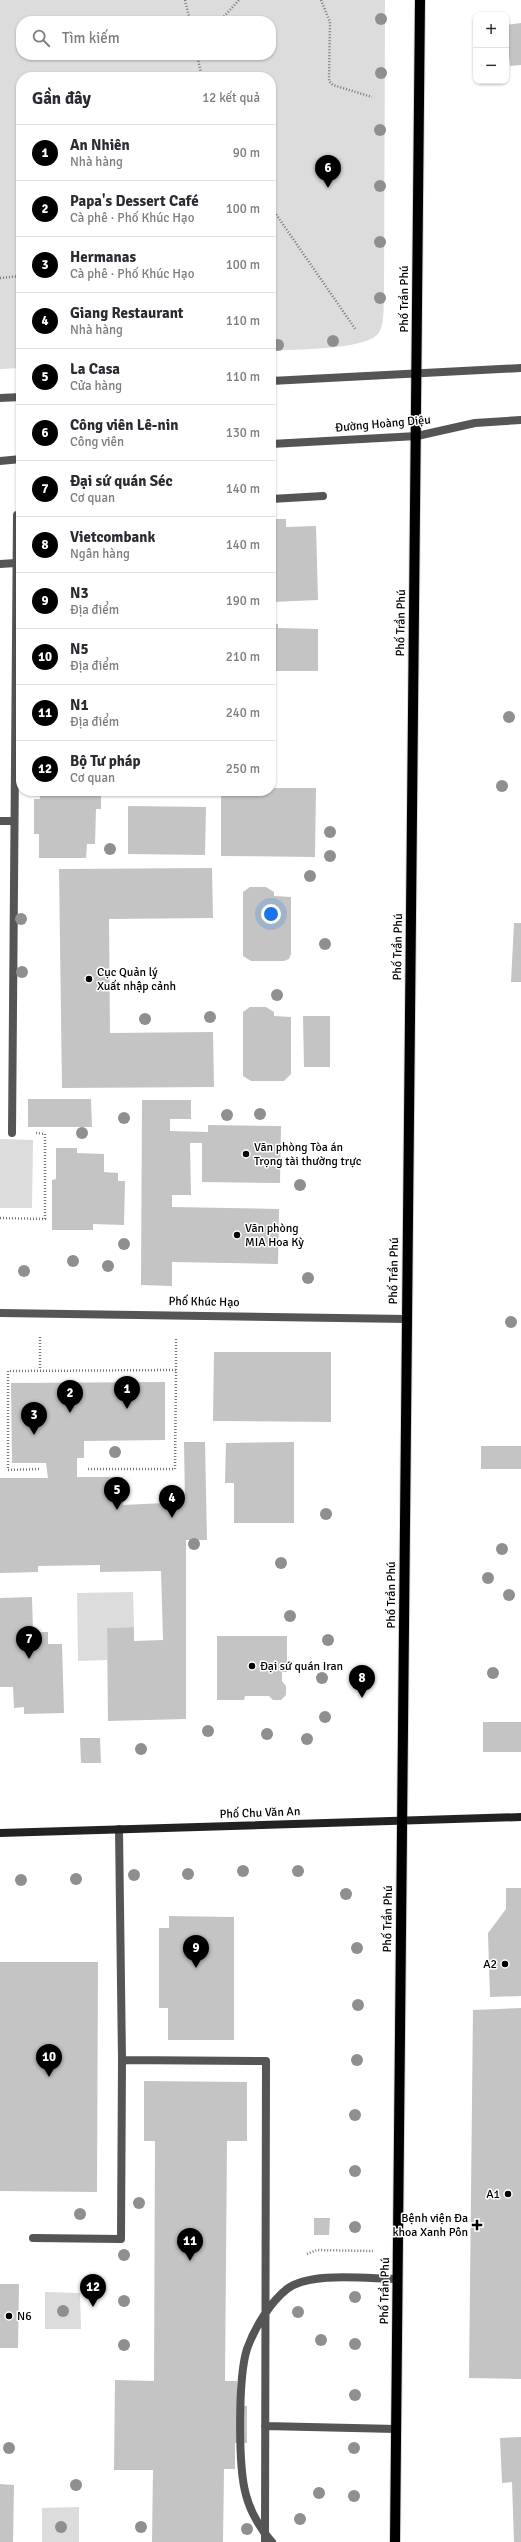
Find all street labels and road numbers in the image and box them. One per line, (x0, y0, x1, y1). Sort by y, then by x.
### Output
street label: Phố Trần Phú (397, 265, 412, 333)
street label: Đường Hoàng Diệu (335, 412, 431, 436)
street label: Phố Trần Phú (393, 589, 409, 657)
street label: Phố Trần Phú (390, 913, 406, 981)
street label: Phố Trần Phú (386, 1237, 402, 1305)
street label: Phố Khúc Hạo (168, 1294, 240, 1310)
street label: Phố Trần Phú (384, 1561, 399, 1629)
street label: Phố Chu Văn An (219, 1804, 301, 1822)
street label: Phố Trần Phú (380, 1885, 396, 1953)
street label: Phố Trần Phú (377, 2257, 393, 2325)

